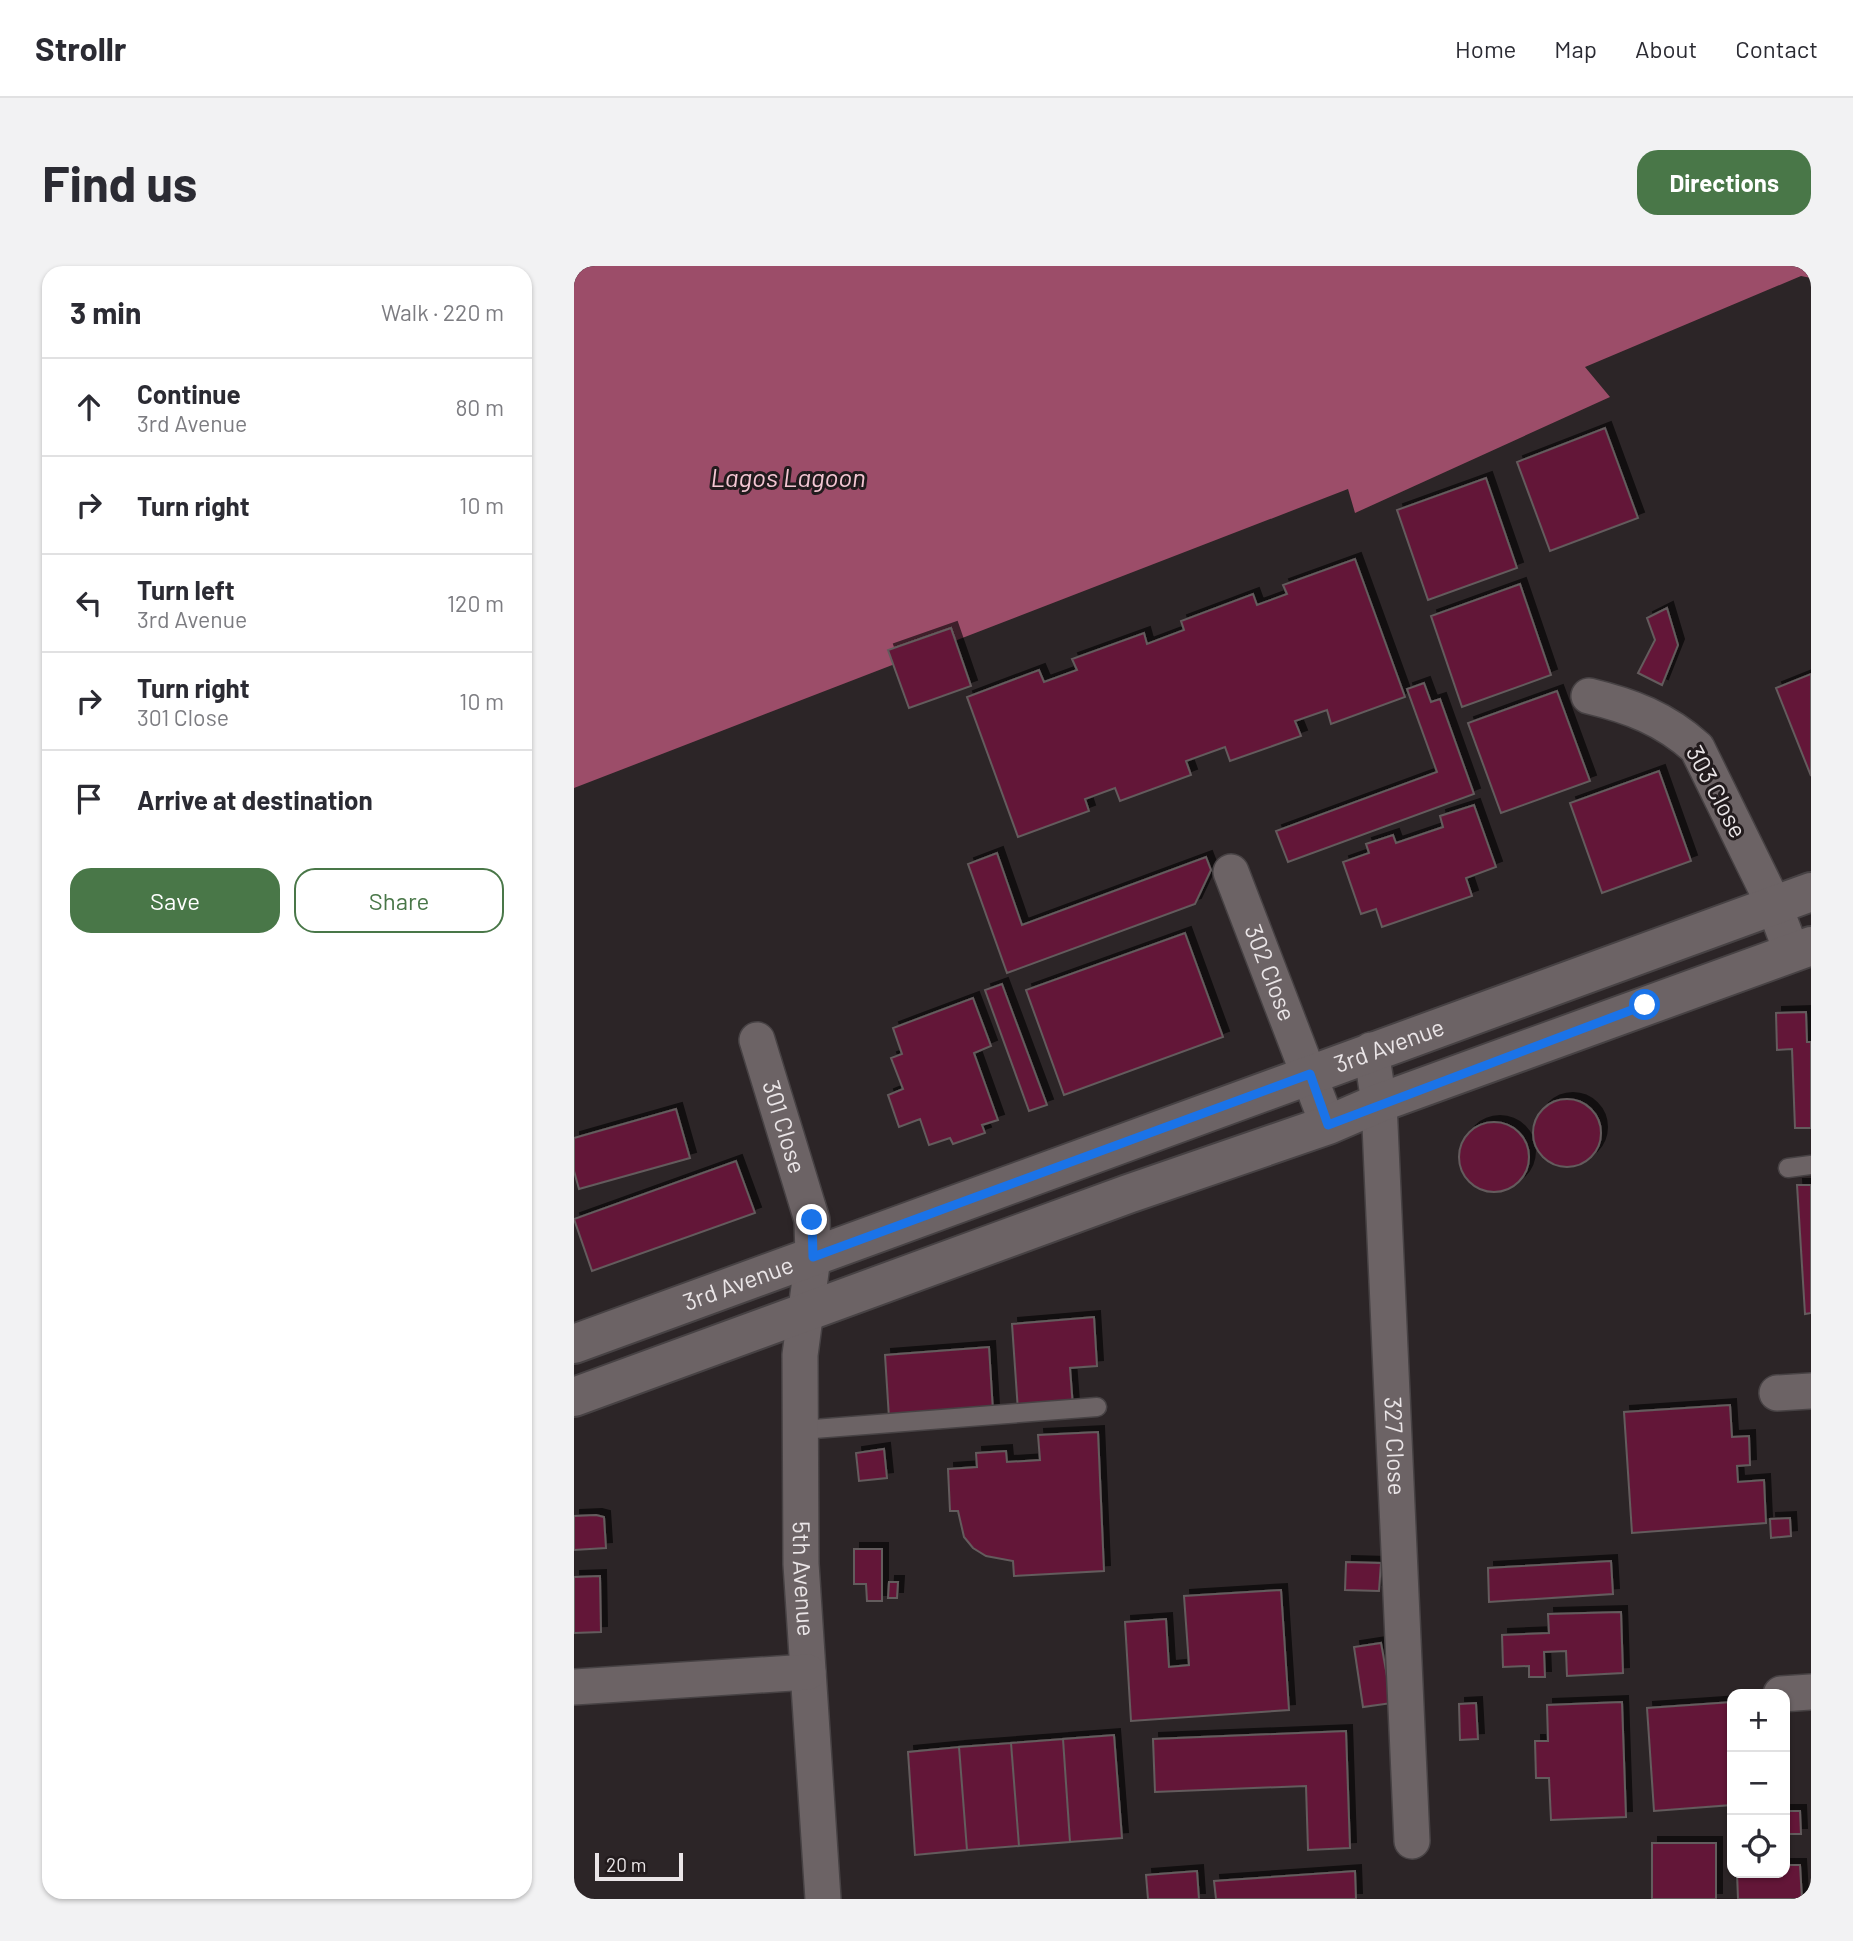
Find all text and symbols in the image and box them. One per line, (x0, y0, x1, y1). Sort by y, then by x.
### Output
text: Strollr (35, 28, 127, 68)
text: Home (1455, 34, 1516, 63)
text: Map (1554, 34, 1597, 63)
text: About (1635, 34, 1697, 63)
text: Contact (1735, 34, 1818, 63)
button: Directions (1637, 150, 1811, 215)
text: Find us (42, 153, 197, 212)
text: 3 min (70, 294, 141, 330)
text: Walk · 220 m (381, 298, 504, 326)
text: Continue (137, 378, 241, 409)
icon: ahead (70, 388, 108, 426)
text: 80 m (455, 393, 504, 421)
text: 3rd Avenue (137, 409, 247, 437)
water label: Lagos Lagoon (710, 461, 866, 492)
icon: right (70, 486, 108, 524)
text: Turn right (137, 490, 250, 521)
text: 10 m (459, 491, 504, 519)
text: Turn left (137, 574, 235, 605)
icon: left (70, 584, 108, 622)
text: 120 m (447, 589, 504, 617)
text: 3rd Avenue (137, 605, 247, 633)
text: Turn right (137, 672, 250, 703)
icon: right (70, 682, 108, 720)
text: 10 m (459, 687, 504, 715)
text: 301 Close (137, 703, 229, 731)
street label: 303 Close (1681, 740, 1754, 843)
icon: arrive (70, 780, 108, 818)
text: Arrive at destination (137, 784, 373, 815)
button: Save (70, 868, 280, 933)
button: Share (294, 868, 504, 933)
street label: 302 Close (1239, 920, 1303, 1025)
route start (1629, 989, 1660, 1020)
street label: 3rd Avenue (1330, 1011, 1448, 1078)
street label: 301 Close (757, 1076, 813, 1177)
route end (796, 1204, 827, 1235)
street label: 3rd Avenue (679, 1249, 797, 1316)
street label: 327 Close (1379, 1396, 1413, 1496)
street label: 5th Avenue (788, 1521, 822, 1637)
map controls (1727, 1689, 1790, 1878)
button: + (1727, 1689, 1790, 1752)
button: − (1727, 1752, 1790, 1815)
button: locate (1727, 1815, 1790, 1878)
scale bar (595, 1850, 682, 1882)
text: 20 m (606, 1853, 646, 1876)

